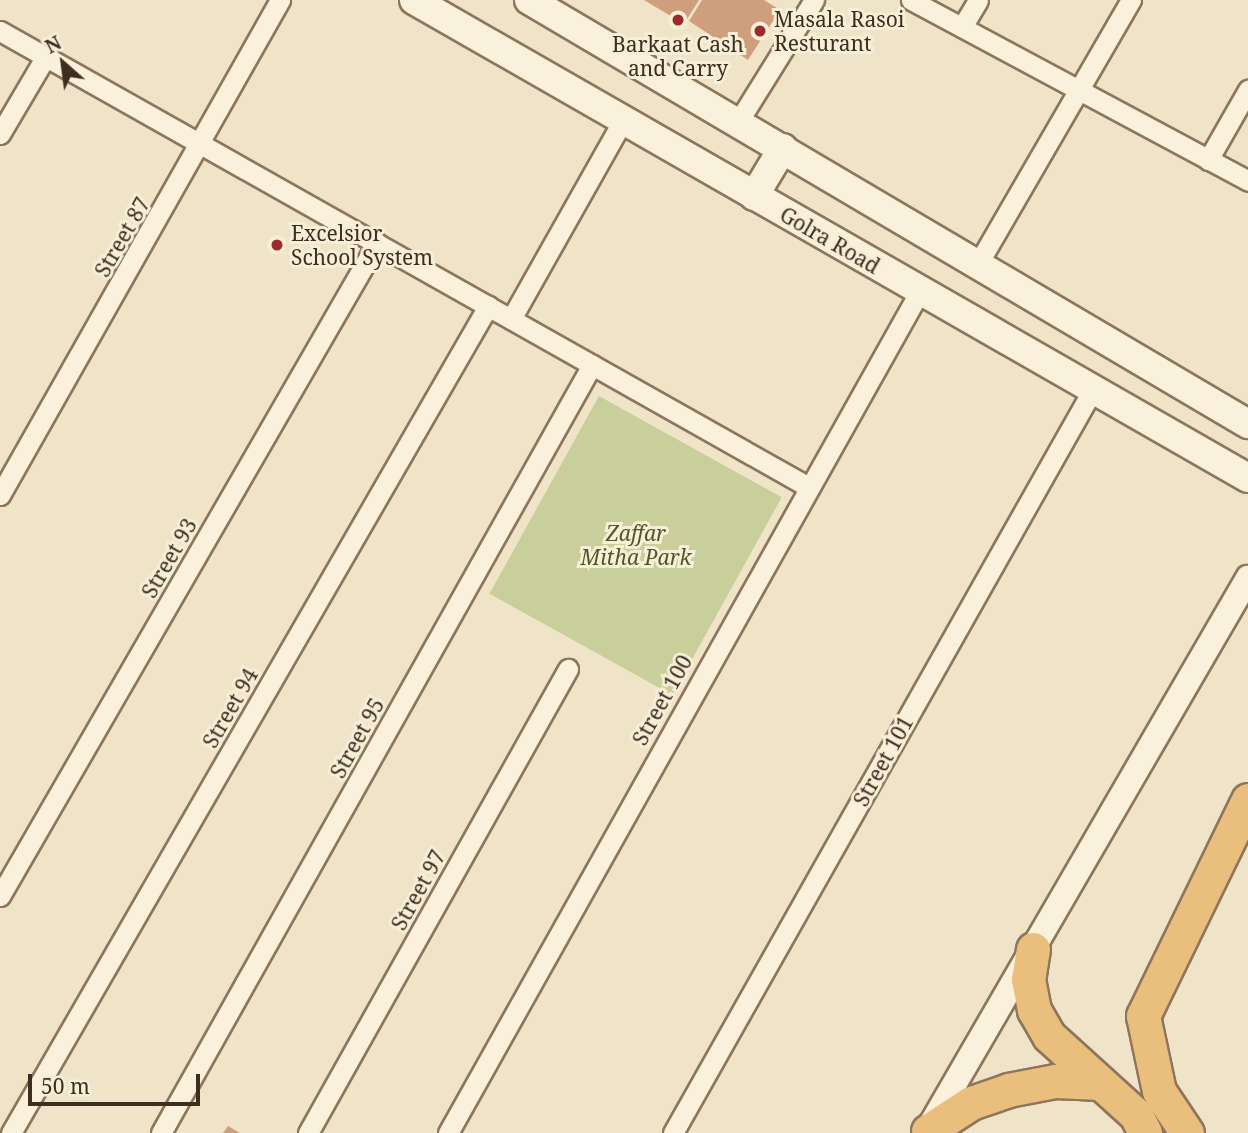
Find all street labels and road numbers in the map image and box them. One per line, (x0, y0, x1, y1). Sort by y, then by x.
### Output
street label: Street 87 (89, 193, 155, 281)
street label: Golra Road (776, 201, 884, 279)
street label: Street 93 (136, 514, 202, 602)
street label: Street 100 (627, 650, 697, 750)
street label: Street 94 (197, 664, 263, 752)
street label: Street 95 (325, 694, 389, 782)
street label: Street 101 (848, 711, 918, 811)
street label: Street 97 (386, 846, 450, 934)

